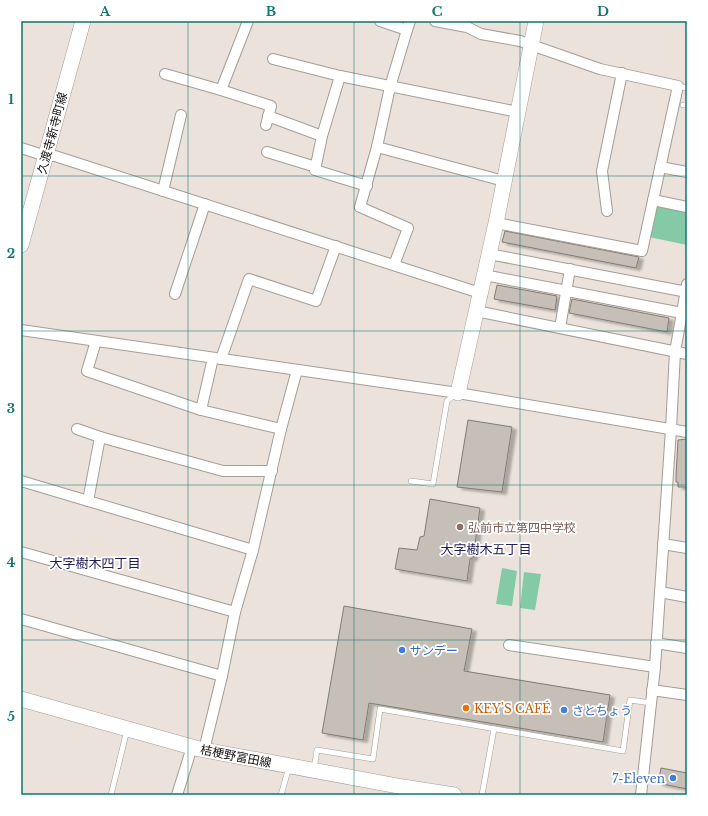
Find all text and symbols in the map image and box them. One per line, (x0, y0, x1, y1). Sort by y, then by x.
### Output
text: A (99, 3, 111, 20)
text: B (266, 3, 276, 20)
text: C (432, 3, 443, 20)
text: D (597, 3, 609, 20)
street label: 久渡寺新寺町線 (34, 90, 70, 176)
text: 1 (8, 91, 14, 108)
text: 2 (7, 245, 15, 262)
text: 3 (7, 400, 15, 417)
place label: 弘前市立第四中学校 (468, 520, 576, 535)
marker: 弘前市立第四中学校 (455, 522, 465, 532)
district label: 大字樹木五丁目 (440, 541, 532, 558)
text: 4 (7, 554, 16, 571)
district label: 大字樹木四丁目 (49, 555, 141, 572)
place label: サンデー (410, 643, 458, 658)
marker: サンデー (397, 645, 407, 655)
place label: KEY’S CAFÉ (474, 700, 551, 716)
marker: KEY’S CAFÉ (461, 703, 471, 713)
place label: さとちょう (572, 703, 632, 718)
marker: さとちょう (559, 705, 569, 715)
text: 5 (7, 708, 15, 725)
street label: 桔梗野富田線 (199, 742, 273, 770)
place label: 7-Eleven (612, 771, 665, 786)
marker: 7-Eleven (668, 773, 678, 783)

